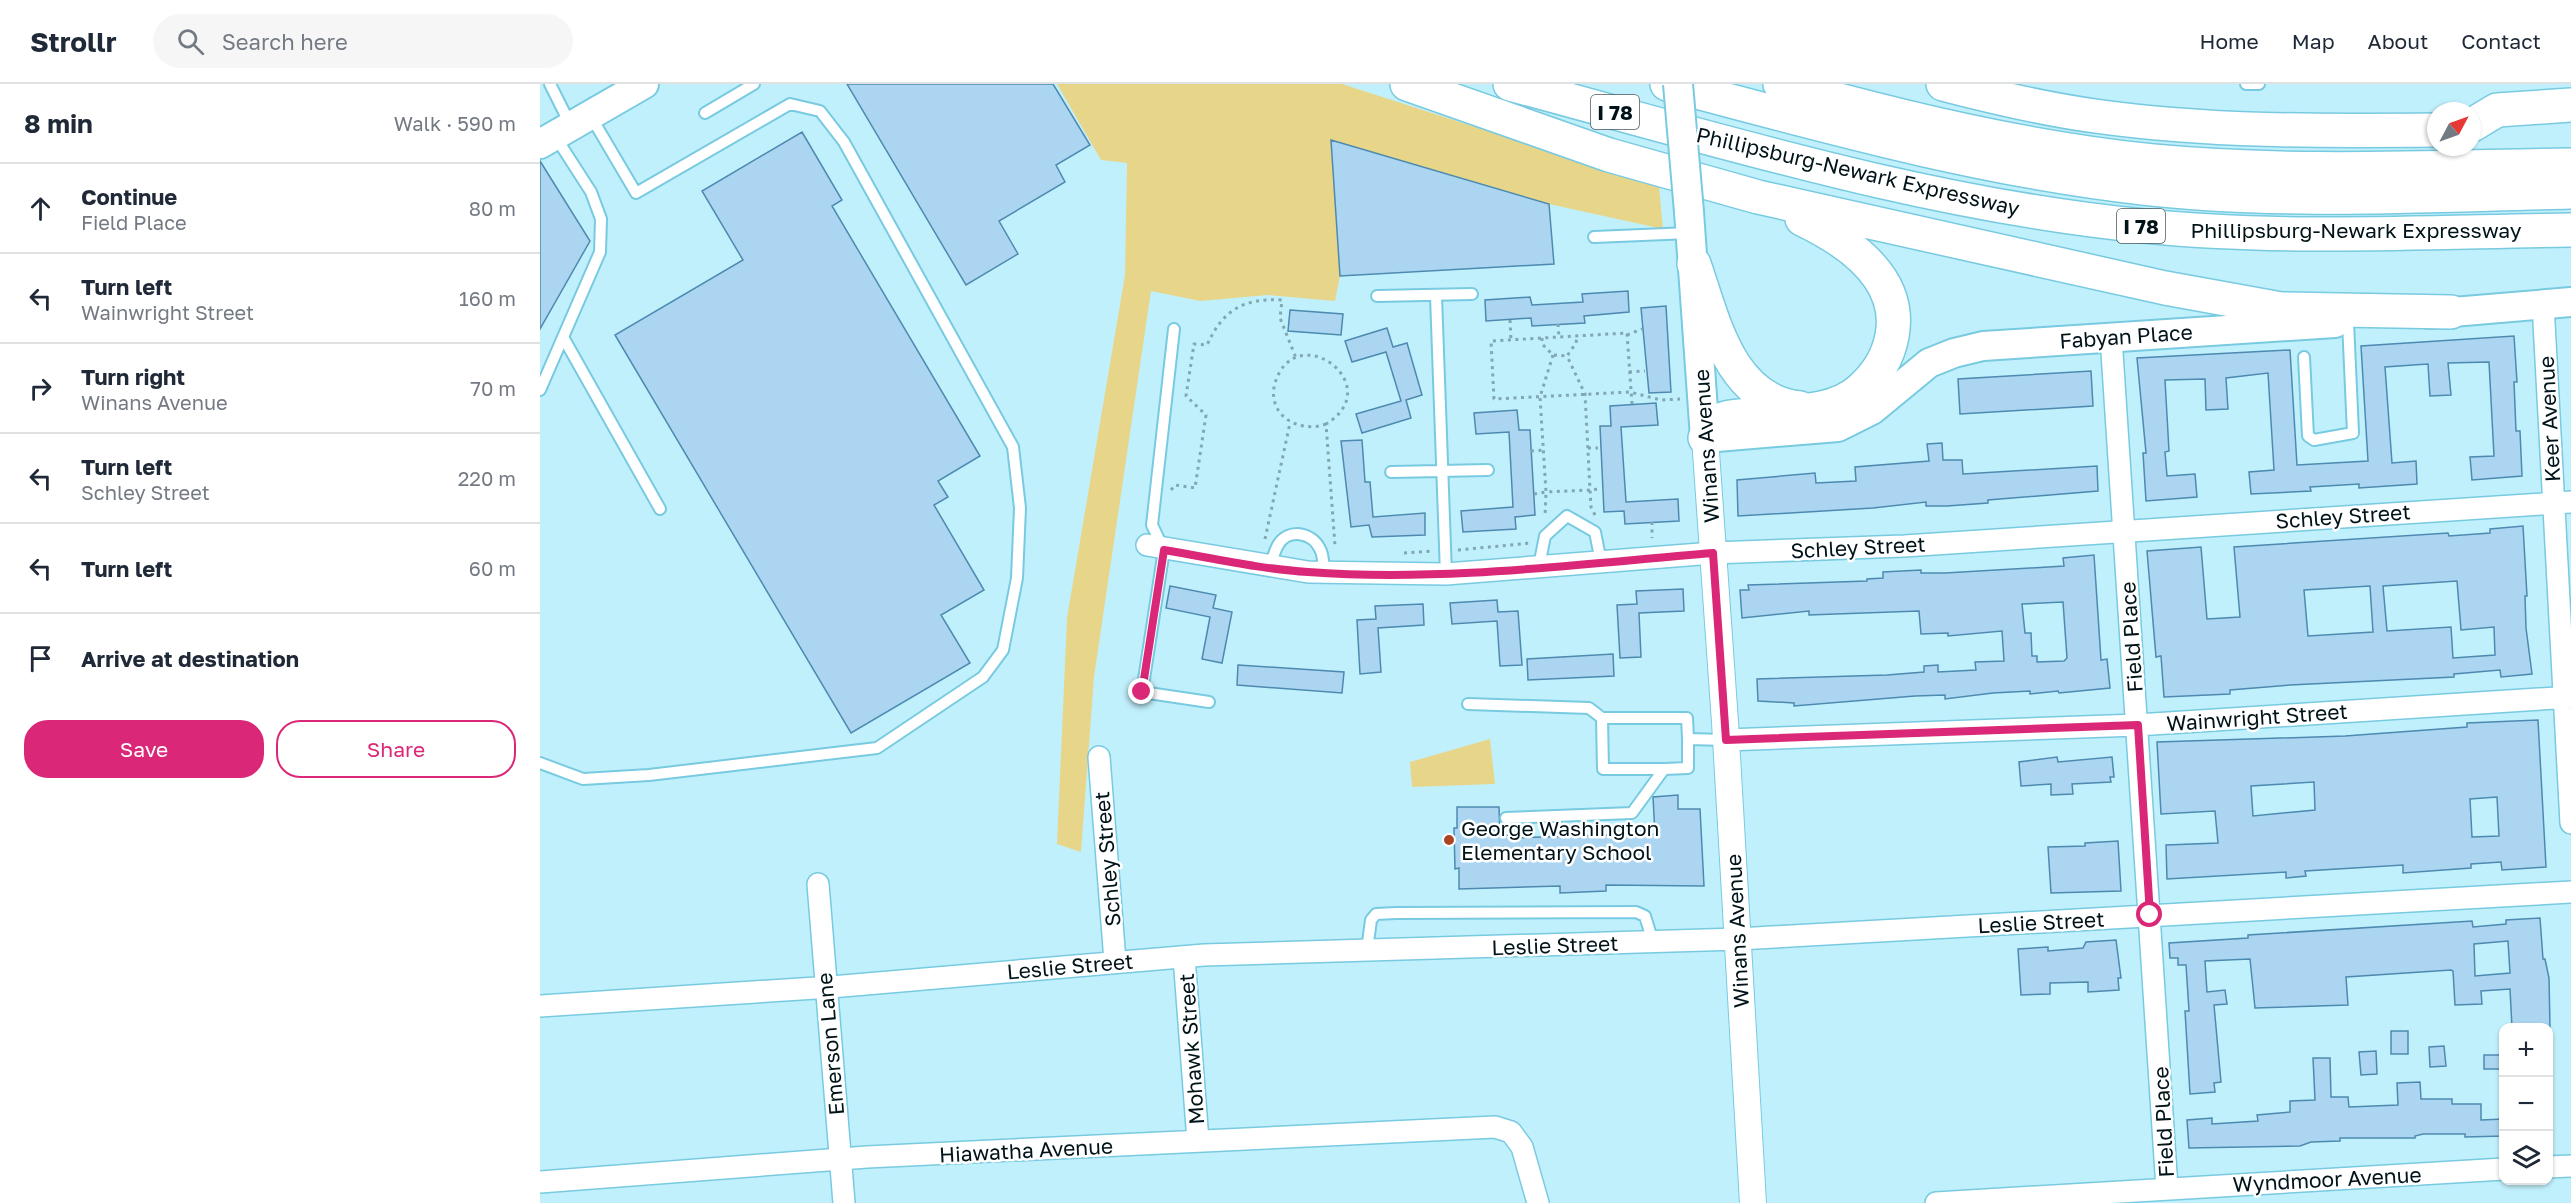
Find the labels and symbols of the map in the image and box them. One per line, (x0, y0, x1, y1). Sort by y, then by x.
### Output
road number: I 78 (1591, 95, 1639, 129)
north arrow (2427, 102, 2481, 156)
street label: Phillipsburg-Newark Expressway (1694, 121, 2022, 221)
road number: I 78 (2117, 209, 2165, 243)
street label: Phillipsburg-Newark Expressway (2190, 217, 2522, 243)
street label: Fabyan Place (2058, 318, 2194, 354)
street label: Keer Avenue (2533, 355, 2565, 483)
street label: Winans Avenue (1688, 368, 1724, 524)
street label: Schley Street (2275, 498, 2411, 534)
street label: Schley Street (1790, 530, 1926, 564)
street label: Field Place (2114, 581, 2148, 693)
route end (1128, 678, 1154, 704)
street label: Wainwright Street (2165, 698, 2349, 736)
street label: Schley Street (1088, 790, 1126, 928)
place label: George Washington Elementary School (1461, 815, 1660, 865)
marker: George Washington Elementary School (1442, 833, 1456, 847)
street label: Winans Avenue (1720, 853, 1754, 1009)
route start (2136, 901, 2162, 927)
street label: Leslie Street (1977, 906, 2105, 938)
street label: Leslie Street (1491, 930, 1619, 960)
street label: Leslie Street (1006, 948, 1134, 984)
street label: Emerson Lane (811, 972, 849, 1116)
street label: Mohawk Street (1173, 973, 1209, 1125)
street label: Field Place (2147, 1066, 2179, 1178)
street label: Hiawatha Avenue (938, 1132, 1114, 1168)
street label: Wyndmoor Avenue (2232, 1161, 2422, 1197)

